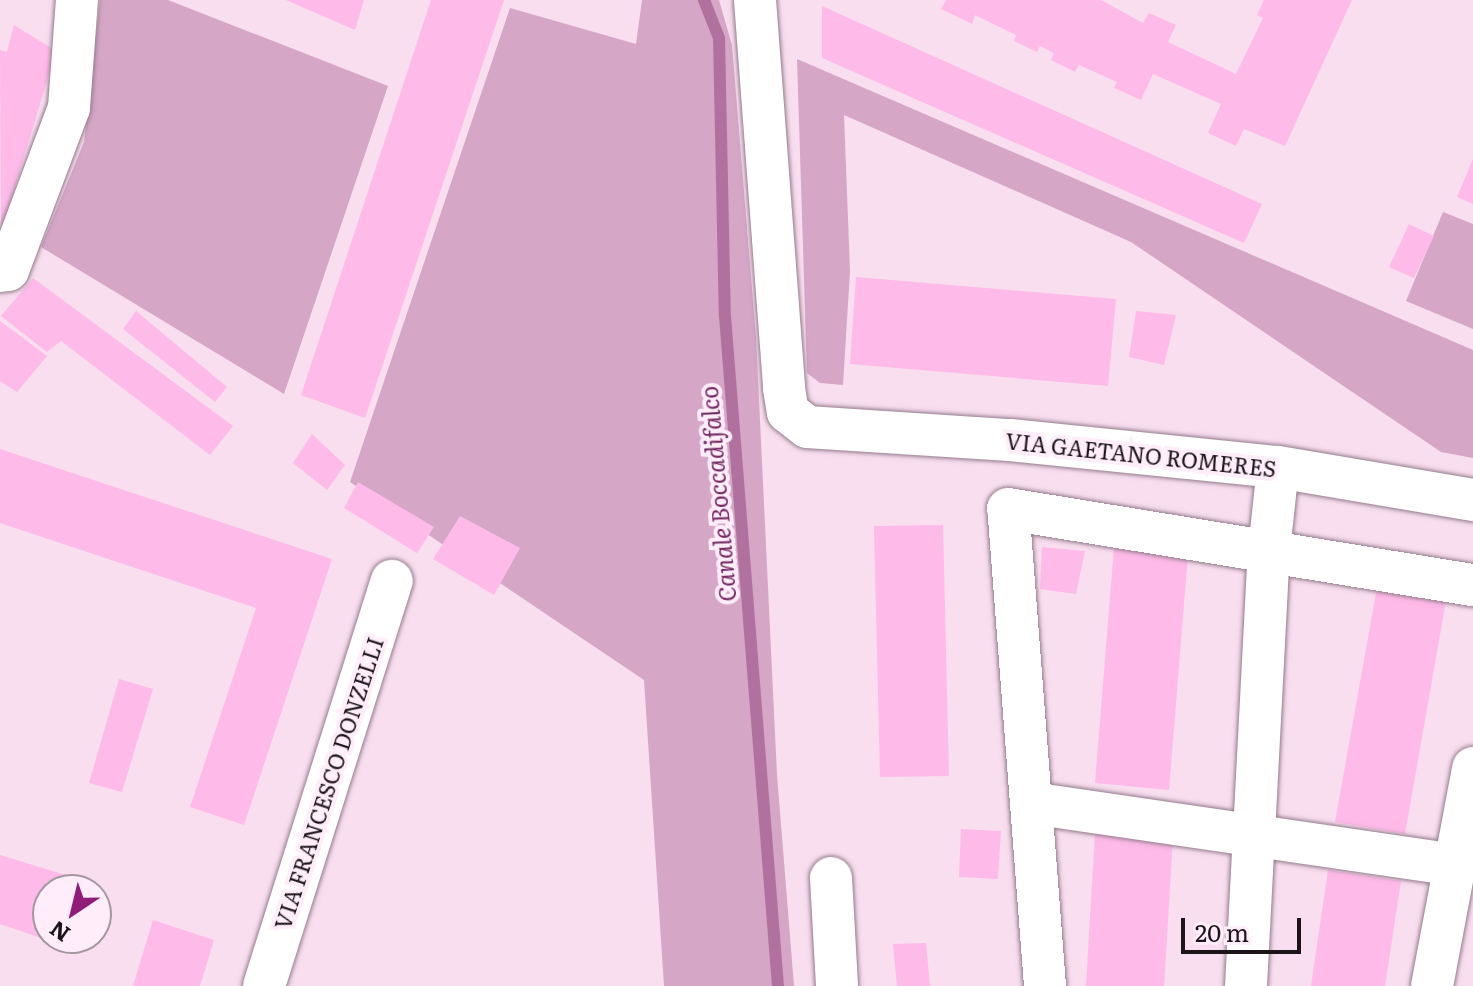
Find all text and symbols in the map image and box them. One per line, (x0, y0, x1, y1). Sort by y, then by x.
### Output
water label: Canale Boccadifalco (693, 385, 741, 603)
street label: VIA GAETANO ROMERES (1004, 427, 1278, 481)
street label: VIA FRANCESCO DONZELLI (268, 634, 388, 932)
north arrow (32, 874, 112, 954)
scale bar (1185, 902, 1305, 952)
text: N (42, 914, 76, 951)
text: 20 m (1195, 914, 1249, 949)

